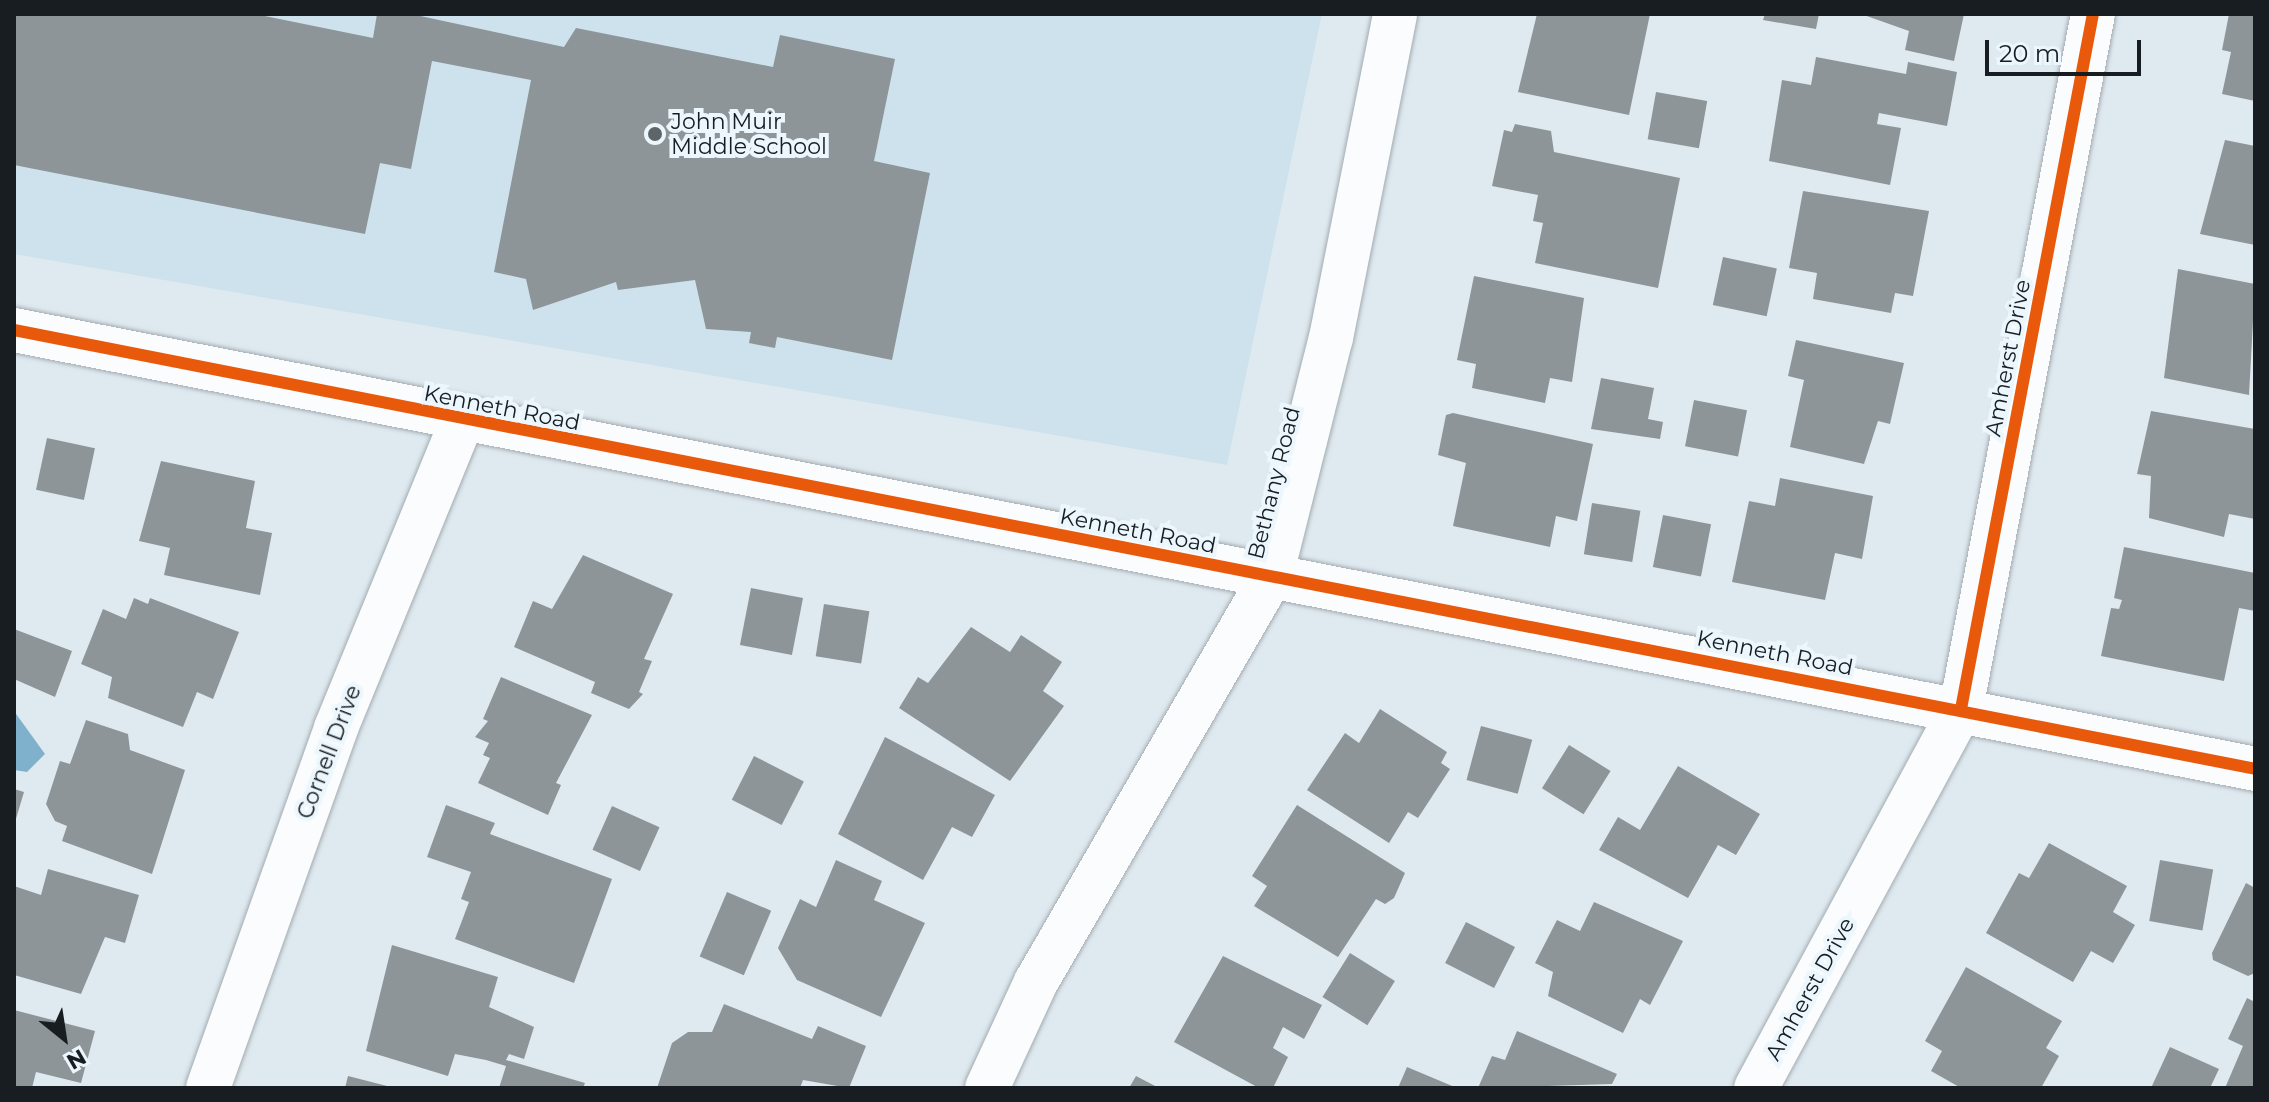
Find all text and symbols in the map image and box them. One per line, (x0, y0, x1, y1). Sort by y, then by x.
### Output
scale bar (1989, 24, 2145, 74)
text: 20 m (1999, 39, 2060, 68)
place label: John Muir Middle School (671, 108, 827, 160)
marker: John Muir Middle School (646, 125, 664, 143)
street label: Amherst Drive (1980, 277, 2036, 439)
street label: Kenneth Road (422, 380, 582, 436)
street label: Bethany Road (1242, 404, 1306, 562)
street label: Kenneth Road (1058, 503, 1218, 559)
street label: Kenneth Road (1695, 625, 1855, 681)
street label: Cornell Drive (291, 681, 367, 823)
street label: Amherst Drive (1760, 913, 1860, 1065)
north arrow (24, 998, 104, 1078)
text: N (62, 1043, 91, 1075)

